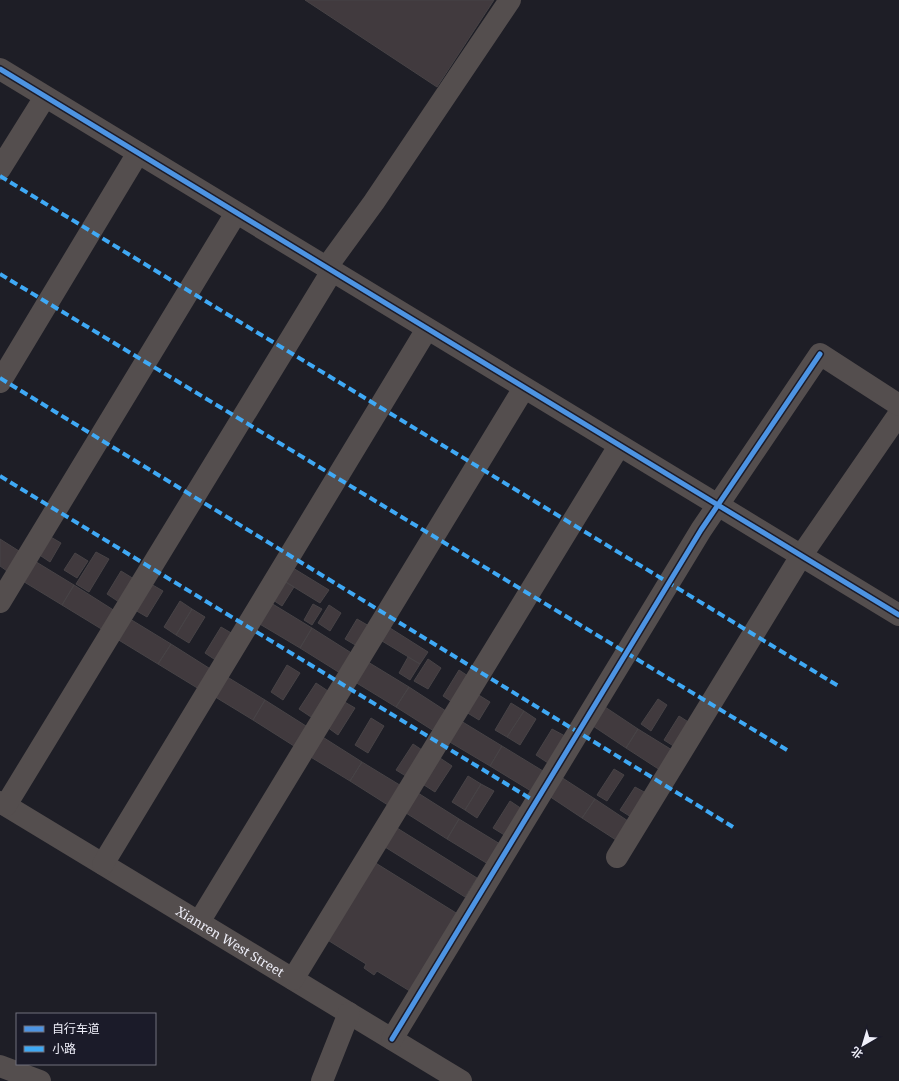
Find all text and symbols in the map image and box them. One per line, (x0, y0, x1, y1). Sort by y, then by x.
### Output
street label: Xianren West Street (173, 902, 288, 981)
legend (16, 1013, 156, 1065)
text: 自行车道 (52, 1020, 100, 1037)
north arrow (843, 1025, 883, 1065)
text: 小路 (52, 1040, 76, 1057)
text: 北 (848, 1044, 865, 1063)

